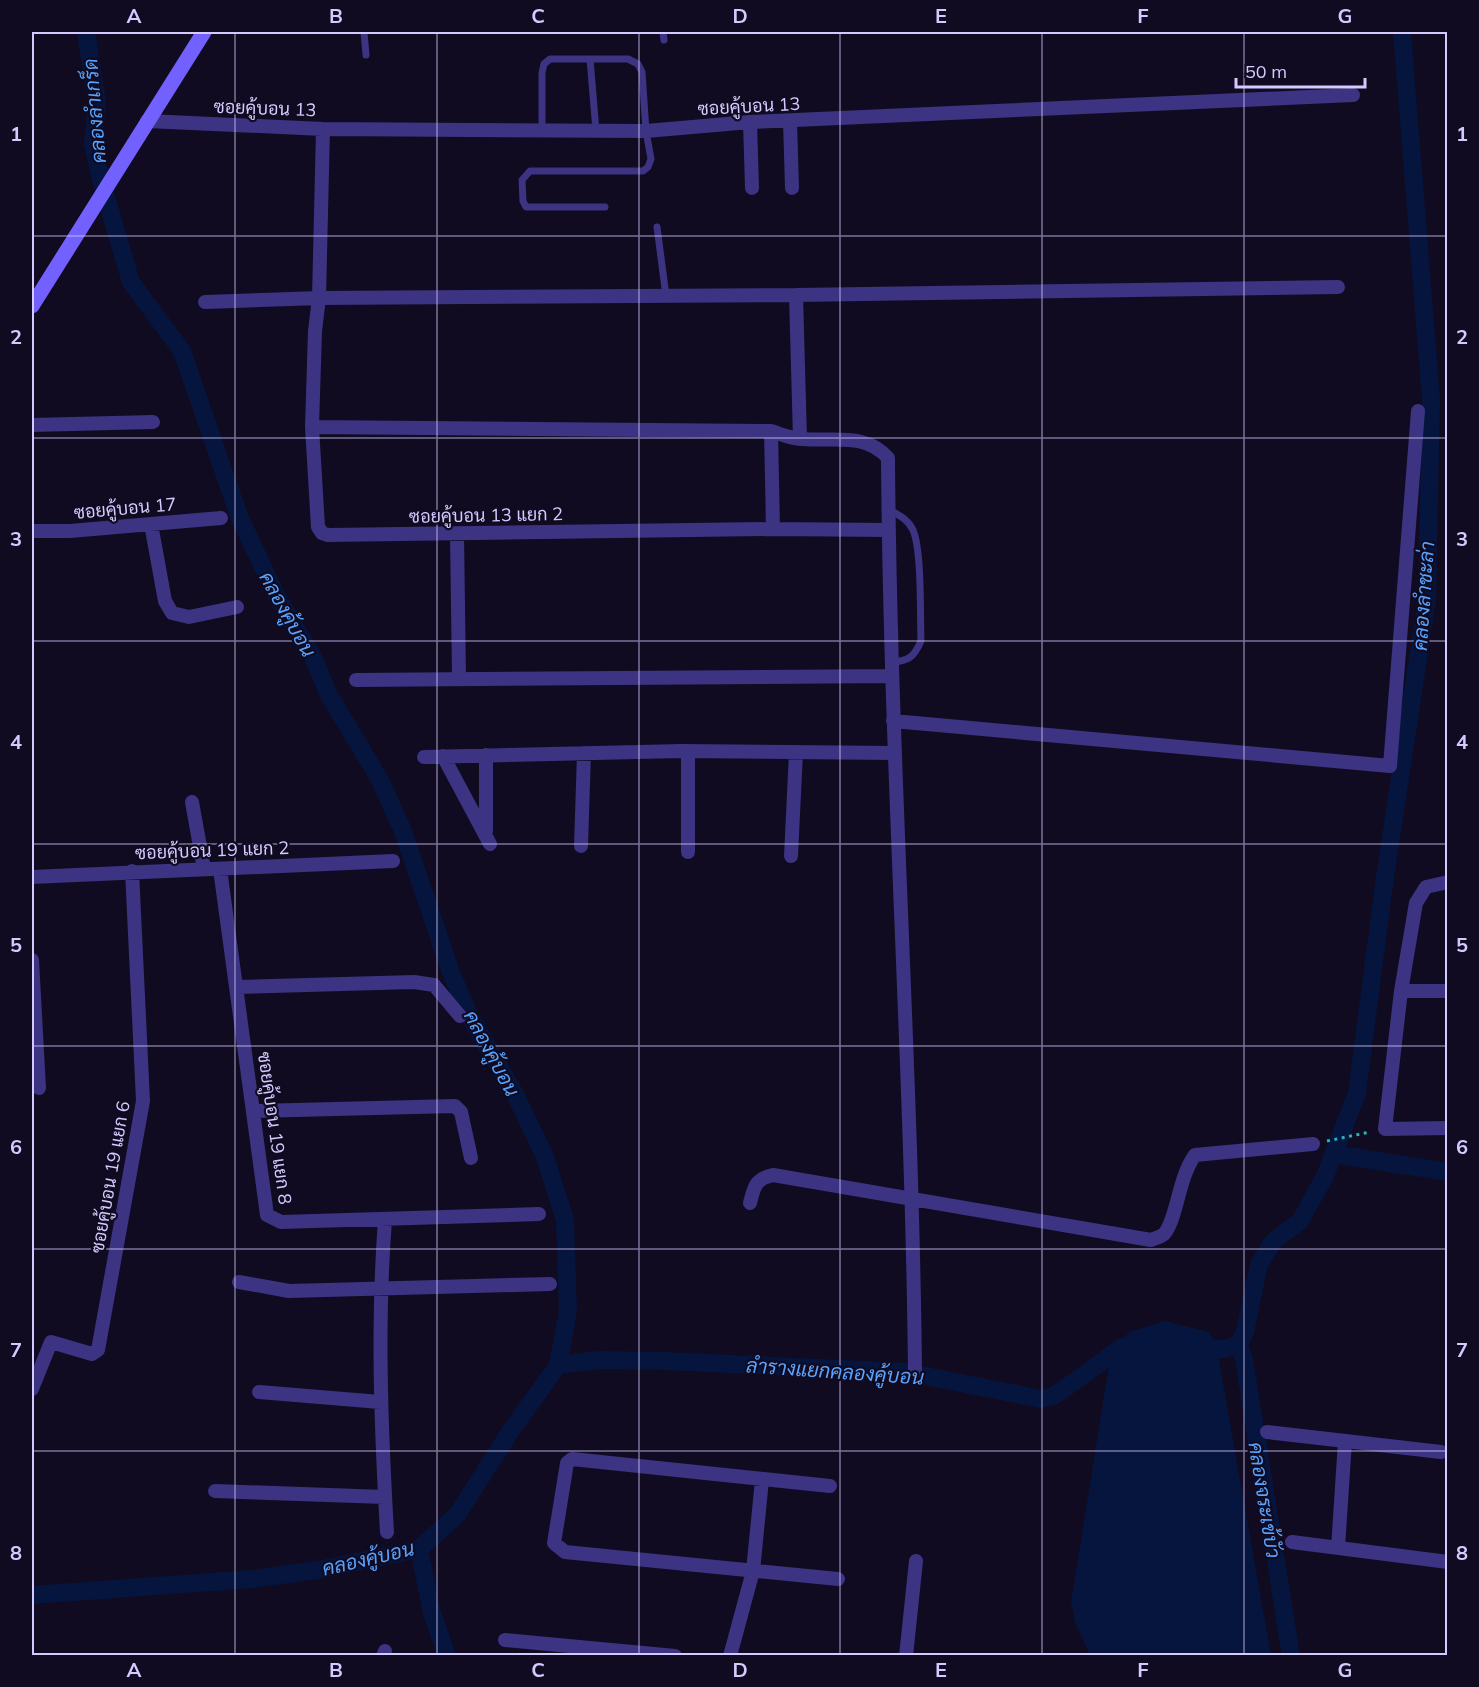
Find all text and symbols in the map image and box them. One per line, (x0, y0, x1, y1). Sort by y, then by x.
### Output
text: A (127, 3, 142, 28)
text: B (329, 3, 343, 28)
text: C (531, 3, 545, 28)
text: D (732, 3, 748, 28)
text: E (935, 3, 947, 28)
text: F (1137, 3, 1149, 28)
text: G (1338, 3, 1352, 28)
scale bar (1236, 51, 1365, 89)
water label: คลองลำเกร็ด (75, 58, 111, 165)
text: 50 m (1245, 60, 1287, 83)
street label: ซอยคู้บอน 13 (697, 92, 801, 122)
street label: ซอยคู้บอน 13 (213, 95, 317, 123)
text: 1 (10, 121, 22, 146)
text: 1 (1456, 121, 1468, 146)
text: 2 (10, 324, 22, 349)
text: 2 (1456, 324, 1468, 349)
street label: ซอยคู้บอน 17 (73, 492, 177, 526)
street label: ซอยคู้บอน 13 แยก 2 (409, 502, 563, 530)
text: 3 (10, 526, 22, 551)
text: 3 (1456, 526, 1468, 551)
water label: คลองลำชะล่า (1407, 540, 1439, 652)
water label: คลองคู้บอน (252, 567, 322, 663)
text: 4 (10, 729, 22, 754)
text: 4 (1456, 729, 1468, 754)
street label: ซอยคู้บอน 19 แยก 2 (135, 836, 289, 866)
text: 5 (10, 932, 22, 957)
text: 5 (1456, 932, 1468, 957)
water label: คลองคู้บอน (456, 1006, 525, 1102)
street label: ซอยคู้บอน 19 แยก 8 (251, 1050, 297, 1206)
street label: ซอยคู้บอน 19 แยก 6 (85, 1099, 137, 1255)
text: 6 (10, 1134, 22, 1159)
text: 6 (1456, 1134, 1468, 1159)
text: 7 (10, 1337, 22, 1362)
text: 7 (1456, 1337, 1468, 1362)
water label: ลำรางแยกคลองคู้บอน (745, 1352, 925, 1393)
water label: คลองจระเข้บัว (1243, 1440, 1287, 1560)
water label: คลองคู้บอน (319, 1535, 417, 1584)
text: 8 (10, 1540, 22, 1565)
text: 8 (1456, 1540, 1468, 1565)
text: A (127, 1657, 142, 1682)
text: B (329, 1657, 343, 1682)
text: C (531, 1657, 545, 1682)
text: D (732, 1657, 748, 1682)
text: E (935, 1657, 947, 1682)
text: F (1137, 1657, 1149, 1682)
text: G (1338, 1657, 1352, 1682)

